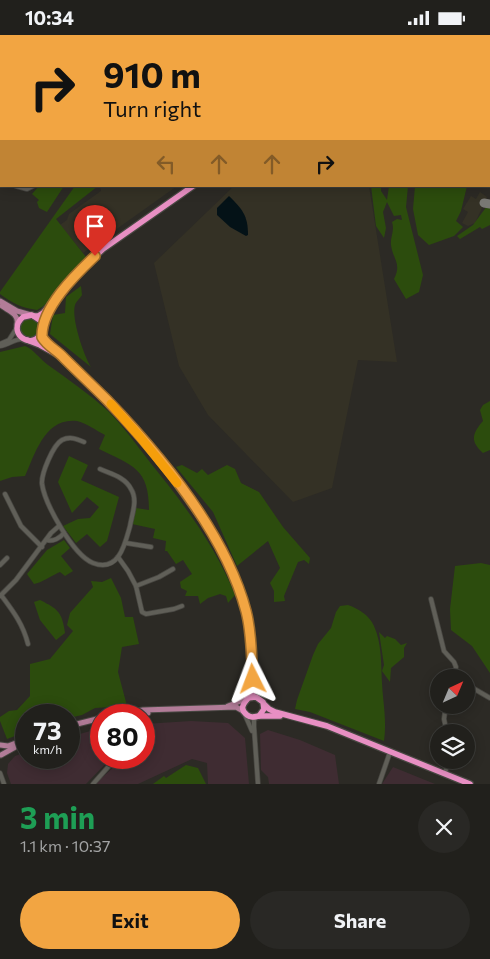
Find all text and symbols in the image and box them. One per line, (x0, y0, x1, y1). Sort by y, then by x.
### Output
text: 10:34 (25, 6, 74, 29)
text: 910 m (103, 52, 201, 95)
icon: right (20, 55, 85, 120)
text: Turn right (103, 95, 201, 122)
icon: left (152, 150, 180, 178)
icon: ahead (205, 150, 233, 178)
icon: ahead (258, 150, 286, 178)
icon: right (311, 150, 339, 178)
pin (74, 205, 116, 256)
icon: arrive (81, 212, 109, 240)
position arrow (226, 652, 278, 704)
north arrow (430, 669, 475, 714)
map controls (430, 669, 475, 769)
speed limit sign: 80 (90, 704, 155, 769)
text: 73 (33, 715, 62, 745)
button: layers (430, 724, 475, 769)
text: km/h (33, 742, 62, 756)
text: 3 min (20, 798, 95, 835)
button: close (418, 801, 470, 853)
text: 1.1 km · 10:37 (20, 836, 110, 855)
button: Exit (20, 891, 240, 949)
button: Share (250, 891, 470, 949)

